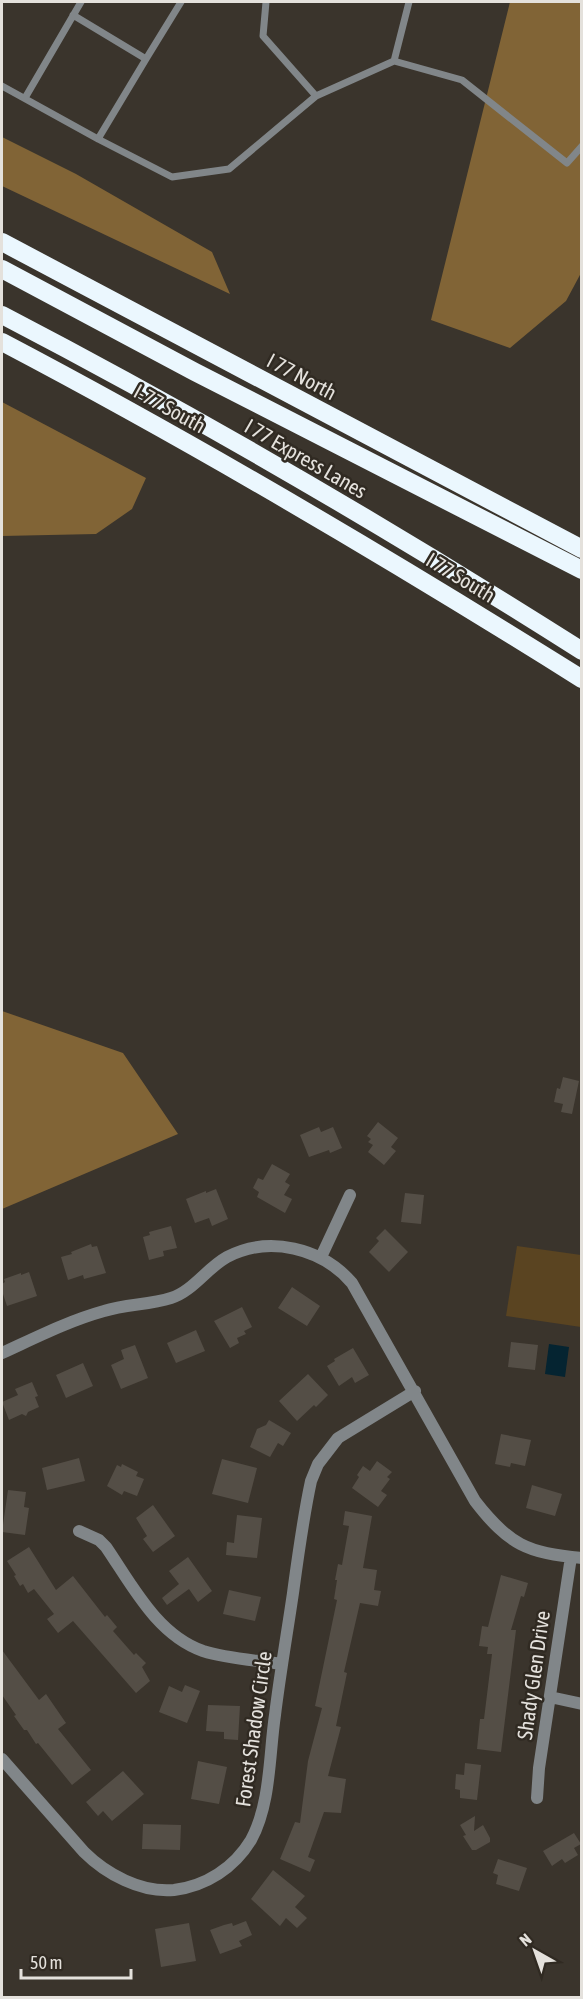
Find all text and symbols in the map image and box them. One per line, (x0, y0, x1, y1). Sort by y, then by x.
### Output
street label: I 77 North (263, 348, 341, 404)
street label: I-77 South (130, 379, 210, 437)
street label: I 77 Express Lanes (241, 413, 371, 503)
street label: I 77 South (422, 547, 500, 607)
street label: Shady Glen Drive (512, 1609, 554, 1741)
street label: Forest Shadow Circle (230, 1650, 276, 1808)
north arrow (505, 1921, 565, 1981)
text: N (516, 1930, 535, 1949)
scale bar (21, 1942, 130, 1980)
text: 50 m (30, 1952, 62, 1973)

